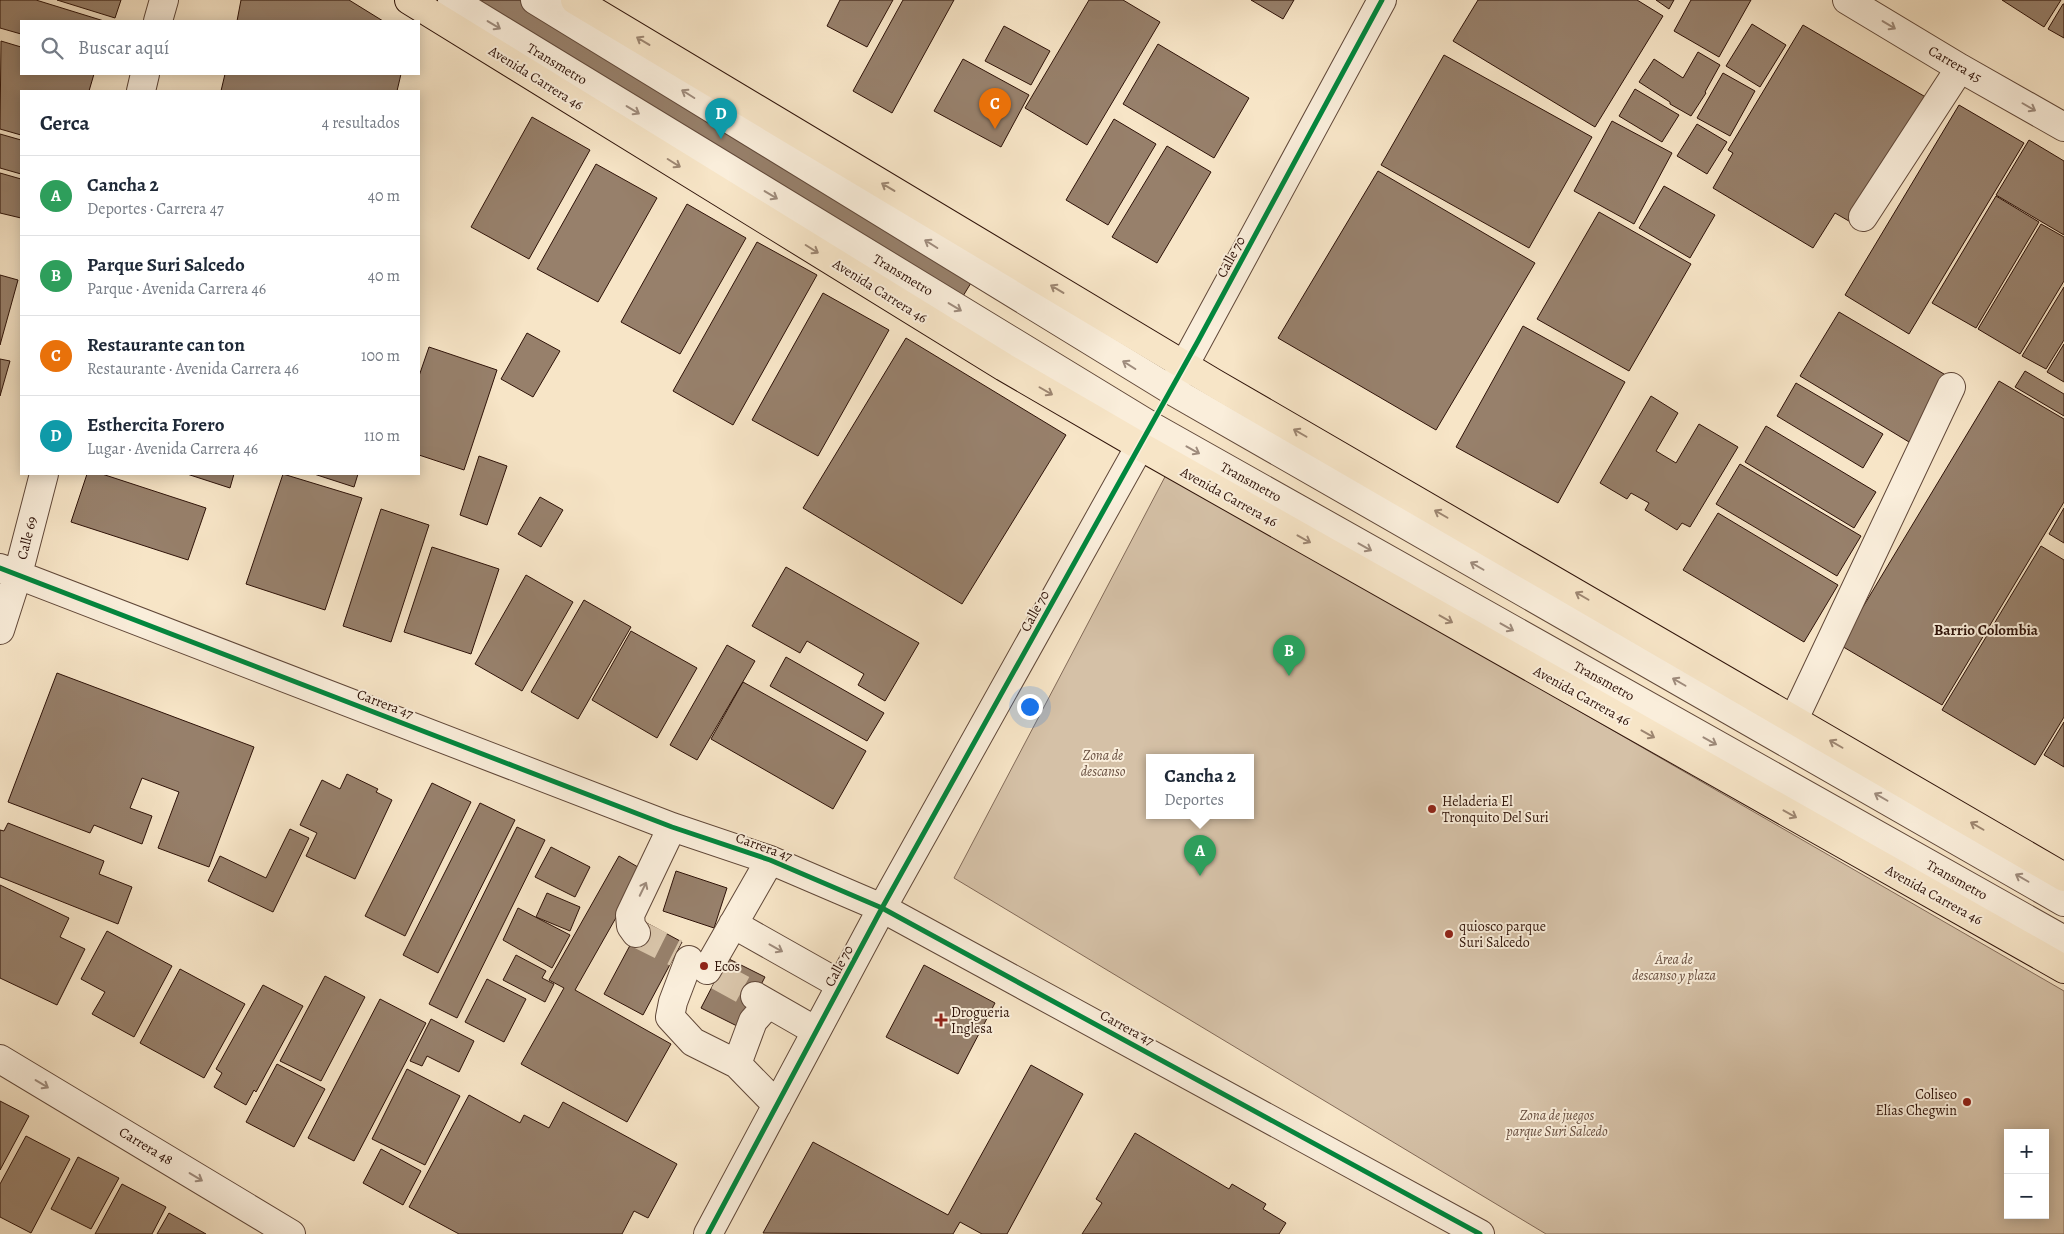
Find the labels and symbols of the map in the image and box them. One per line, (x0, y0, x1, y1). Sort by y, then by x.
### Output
one-way arrow (487, 20, 501, 31)
one-way arrow (1881, 21, 1895, 31)
one-way arrow (637, 35, 651, 45)
street label: Transmetro (523, 39, 591, 89)
street label: Avenida Carrera 46 (484, 41, 587, 115)
street label: Carrera 45 (1925, 41, 1985, 87)
pin: C (979, 88, 1011, 129)
one-way arrow (682, 89, 696, 99)
pin: D (705, 98, 737, 139)
one-way arrow (2021, 103, 2036, 112)
one-way arrow (625, 105, 639, 115)
one-way arrow (666, 159, 680, 169)
one-way arrow (881, 182, 895, 192)
one-way arrow (764, 190, 778, 200)
street label: Calle 70 (1212, 233, 1250, 281)
one-way arrow (925, 238, 939, 248)
one-way arrow (805, 244, 819, 254)
street label: Transmetro (869, 250, 937, 300)
street label: Avenida Carrera 46 (828, 254, 931, 328)
one-way arrow (1051, 283, 1065, 293)
one-way arrow (947, 302, 961, 312)
one-way arrow (1123, 360, 1137, 370)
one-way arrow (1038, 387, 1052, 397)
one-way arrow (1293, 428, 1308, 438)
one-way arrow (1186, 445, 1201, 455)
street label: Transmetro (1217, 457, 1285, 507)
street label: Avenida Carrera 46 (1176, 462, 1281, 532)
one-way arrow (1434, 509, 1449, 519)
street label: Calle 69 (12, 514, 42, 562)
one-way arrow (1297, 535, 1311, 545)
one-way arrow (1358, 542, 1373, 552)
one-way arrow (1470, 561, 1485, 571)
street label: Calle 70 (1016, 587, 1054, 635)
one-way arrow (1575, 590, 1589, 600)
one-way arrow (1438, 615, 1452, 625)
district label: Barrio Colombia (1934, 620, 2039, 640)
one-way arrow (1499, 622, 1514, 632)
pin: B (1273, 635, 1305, 676)
street label: Transmetro (1570, 656, 1638, 706)
street label: Avenida Carrera 46 (1529, 661, 1634, 731)
one-way arrow (1672, 676, 1687, 686)
street label: Carrera 47 (354, 685, 416, 723)
your location (1017, 694, 1043, 720)
one-way arrow (1641, 729, 1655, 739)
one-way arrow (1702, 736, 1716, 746)
one-way arrow (1830, 738, 1844, 748)
park label: Zona de descanso (1081, 746, 1126, 781)
place label: Heladeria El Tronquito Del Suri (1442, 792, 1549, 827)
one-way arrow (1874, 792, 1888, 802)
marker: Heladeria El Tronquito Del Suri (1426, 803, 1438, 815)
one-way arrow (1782, 809, 1796, 819)
one-way arrow (1970, 820, 1984, 830)
street label: Carrera 47 (733, 828, 795, 866)
pin: A (1184, 835, 1216, 876)
street label: Transmetro (1923, 855, 1991, 905)
street label: Avenida Carrera 46 (1881, 860, 1986, 930)
one-way arrow (2014, 873, 2029, 883)
one-way arrow (638, 881, 648, 896)
place label: quiosco parque Suri Salcedo (1459, 917, 1546, 952)
marker: quiosco parque Suri Salcedo (1443, 928, 1455, 940)
street label: Calle 70 (820, 942, 858, 990)
one-way arrow (768, 943, 783, 953)
park label: Área de descanso y plaza (1632, 950, 1717, 985)
place label: Ecos (714, 957, 740, 976)
marker: Ecos (698, 960, 710, 972)
place label: Drogueria Inglesa (951, 1003, 1010, 1038)
street label: Carrera 47 (1097, 1005, 1157, 1051)
marker: Drogueria Inglesa (935, 1014, 947, 1026)
one-way arrow (34, 1080, 48, 1090)
place label: Coliseo Elías Chegwin (1876, 1085, 1957, 1120)
marker: Coliseo Elías Chegwin (1961, 1096, 1973, 1108)
park label: Zona de juegos parque Suri Salcedo (1505, 1106, 1608, 1141)
street label: Carrera 48 (115, 1122, 177, 1170)
one-way arrow (189, 1172, 203, 1182)

